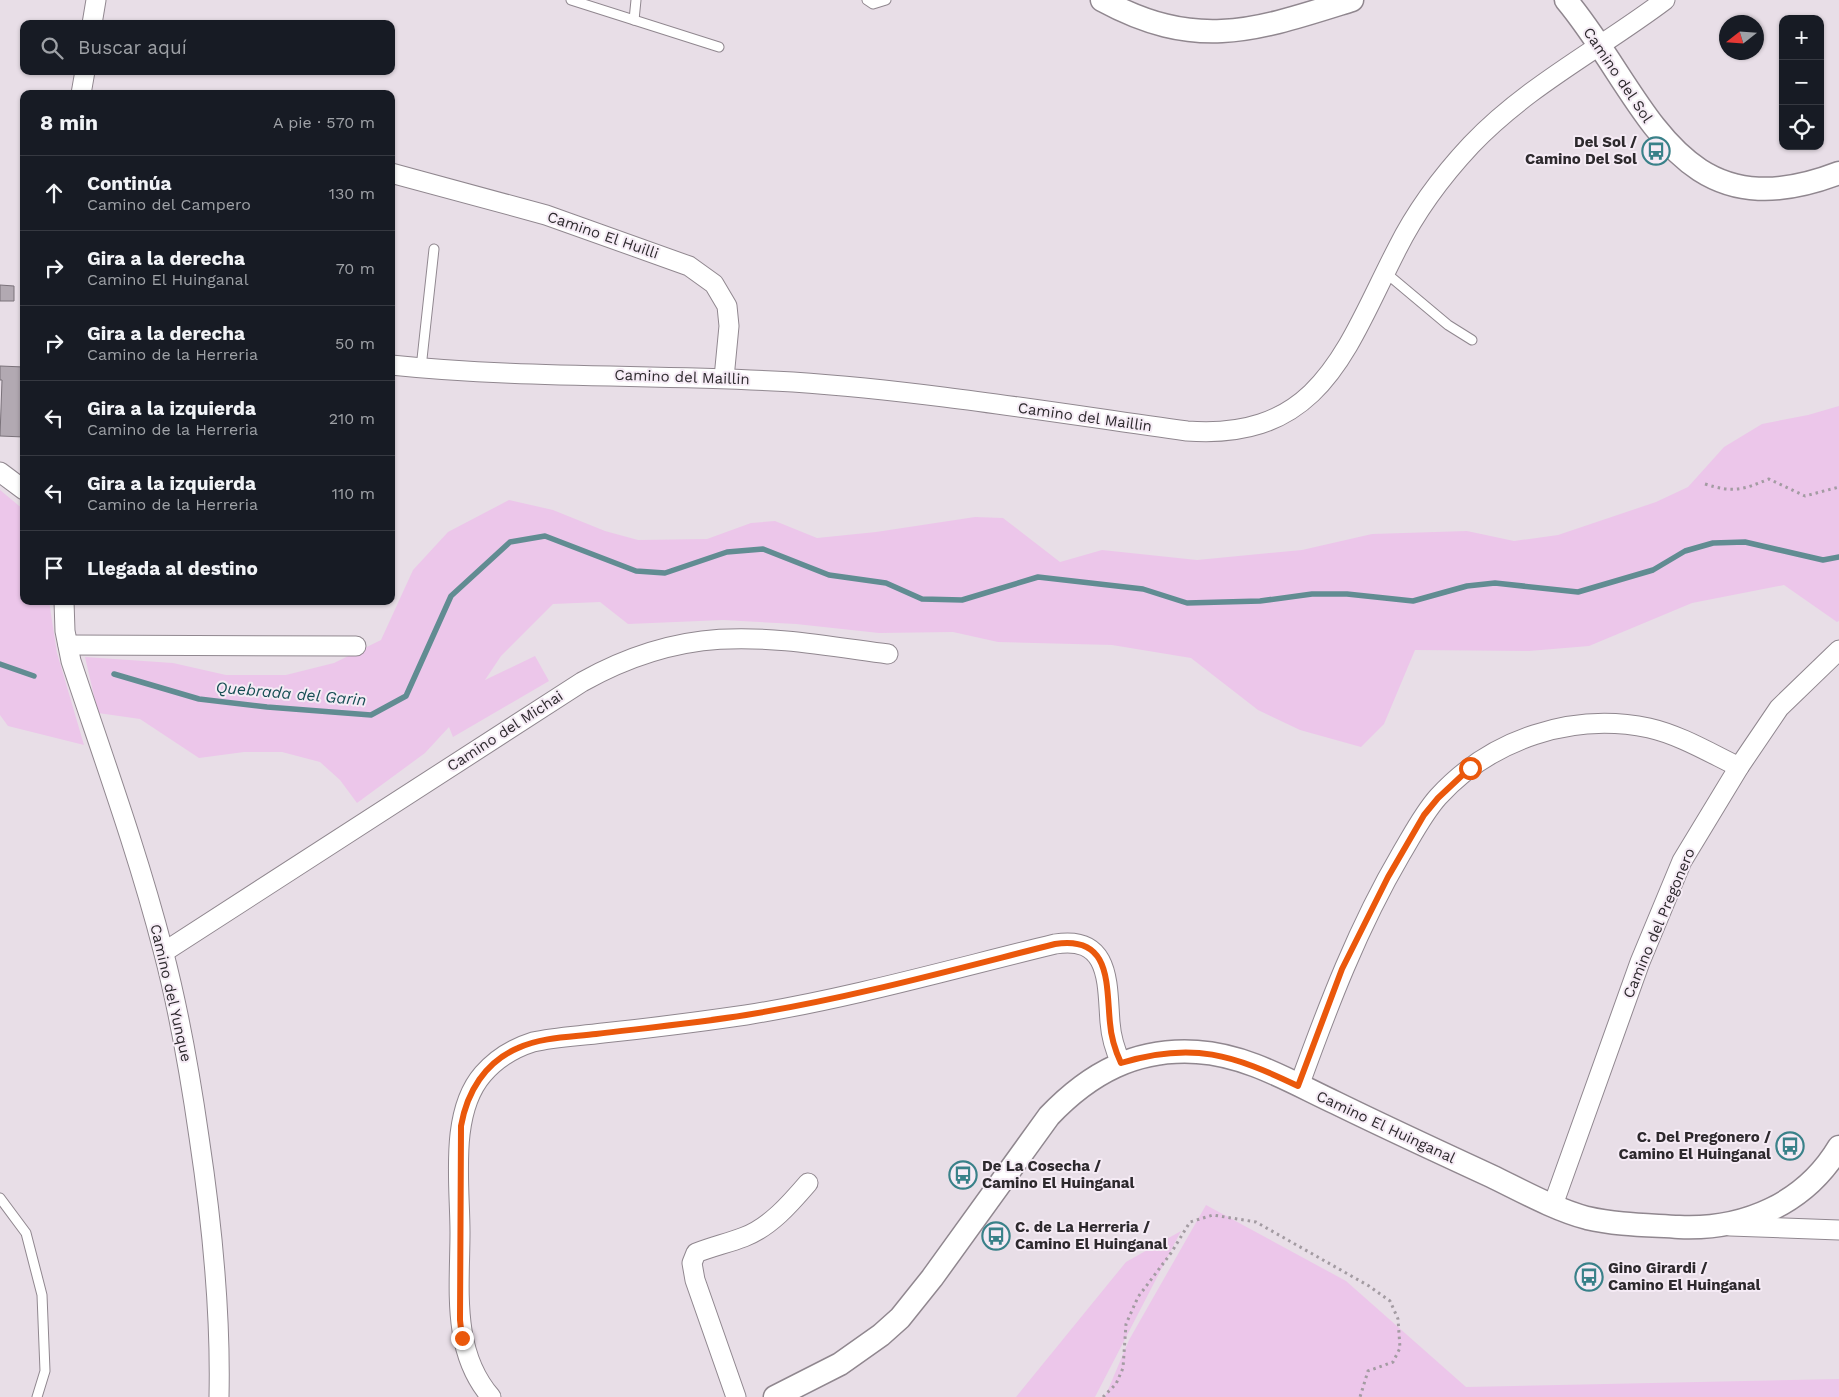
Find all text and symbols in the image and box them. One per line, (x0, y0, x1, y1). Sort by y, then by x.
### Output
north arrow (1719, 15, 1764, 60)
map controls (1779, 15, 1824, 150)
button: + (1779, 15, 1824, 60)
search box (20, 20, 395, 75)
street label: Camino del Sol (1580, 24, 1657, 126)
icon: search (38, 34, 66, 62)
text: Buscar aquí (78, 36, 187, 59)
button: − (1779, 60, 1824, 105)
button: locate (1779, 105, 1824, 150)
text: 8 min (40, 110, 98, 135)
text: A pie · 570 m (273, 113, 375, 132)
place label: Del Sol / Camino Del Sol (1525, 133, 1637, 168)
bus stop icon: Del Sol / Camino Del Sol (1641, 136, 1671, 166)
text: Continúa (87, 172, 171, 195)
icon: ahead (40, 179, 68, 207)
text: 130 m (329, 184, 375, 203)
text: Camino del Campero (87, 195, 251, 214)
street label: Camino El Huilli (545, 208, 661, 262)
text: Gira a la derecha (87, 247, 245, 270)
icon: right (40, 254, 68, 282)
text: 70 m (336, 259, 375, 278)
text: Camino El Huinganal (87, 270, 249, 289)
text: Gira a la derecha (87, 322, 245, 345)
icon: right (40, 329, 68, 357)
text: 50 m (335, 334, 375, 353)
text: Camino de la Herreria (87, 345, 258, 364)
street label: Camino del Maillin (614, 366, 750, 388)
text: Gira a la izquierda (87, 397, 256, 420)
street label: Camino del Maillin (1017, 399, 1153, 435)
icon: left (40, 404, 68, 432)
text: 210 m (329, 409, 375, 428)
text: Camino de la Herreria (87, 420, 258, 439)
text: Gira a la izquierda (87, 472, 256, 495)
icon: left (40, 479, 68, 507)
text: 110 m (332, 484, 375, 503)
text: Camino de la Herreria (87, 495, 258, 514)
icon: arrive (40, 554, 68, 582)
text: Llegada al destino (87, 557, 258, 580)
water label: Quebrada del Garin (215, 677, 367, 710)
street label: Camino del Michai (444, 687, 566, 775)
route start (1459, 757, 1482, 780)
street label: Camino del Pregonero (1619, 845, 1699, 1001)
street label: Camino del Yunque (146, 922, 196, 1064)
street label: Camino El Huinganal (1314, 1087, 1459, 1167)
place label: C. Del Pregonero / Camino El Huinganal (1619, 1128, 1771, 1163)
bus stop icon: C. Del Pregonero / Camino El Huinganal (1775, 1131, 1805, 1161)
place label: De La Cosecha / Camino El Huinganal (982, 1157, 1135, 1192)
bus stop icon: De La Cosecha / Camino El Huinganal (948, 1160, 978, 1190)
place label: C. de La Herreria / Camino El Huinganal (1015, 1218, 1168, 1253)
bus stop icon: C. de La Herreria / Camino El Huinganal (981, 1221, 1011, 1251)
place label: Gino Girardi / Camino El Huinganal (1608, 1259, 1761, 1294)
bus stop icon: Gino Girardi / Camino El Huinganal (1574, 1262, 1604, 1292)
route end (451, 1327, 474, 1350)

